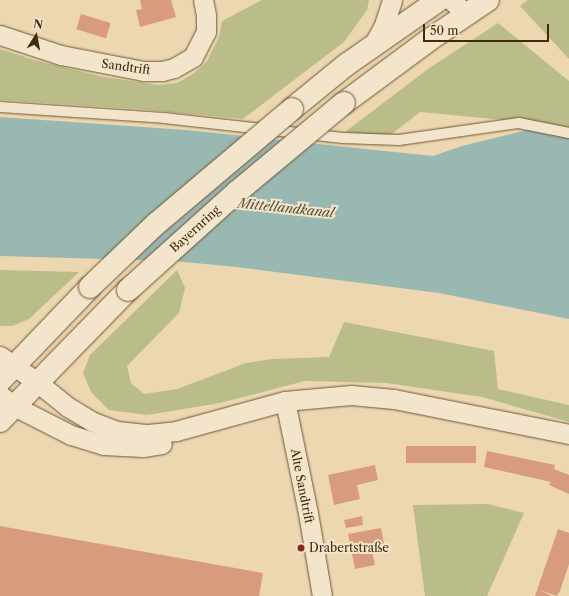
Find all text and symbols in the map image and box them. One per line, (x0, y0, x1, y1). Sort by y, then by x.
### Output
north arrow (16, 16, 56, 56)
text: N (32, 16, 44, 32)
scale bar (425, 16, 551, 42)
text: 50 m (430, 23, 459, 38)
street label: Sandtrift (100, 56, 152, 78)
water label: Mittellandkanal (237, 195, 335, 221)
street label: Bayernring (167, 203, 223, 255)
street label: Alte Sandtrift (288, 447, 316, 525)
place label: Drabertstraße (309, 541, 389, 555)
marker: Drabertstraße (296, 543, 306, 553)

